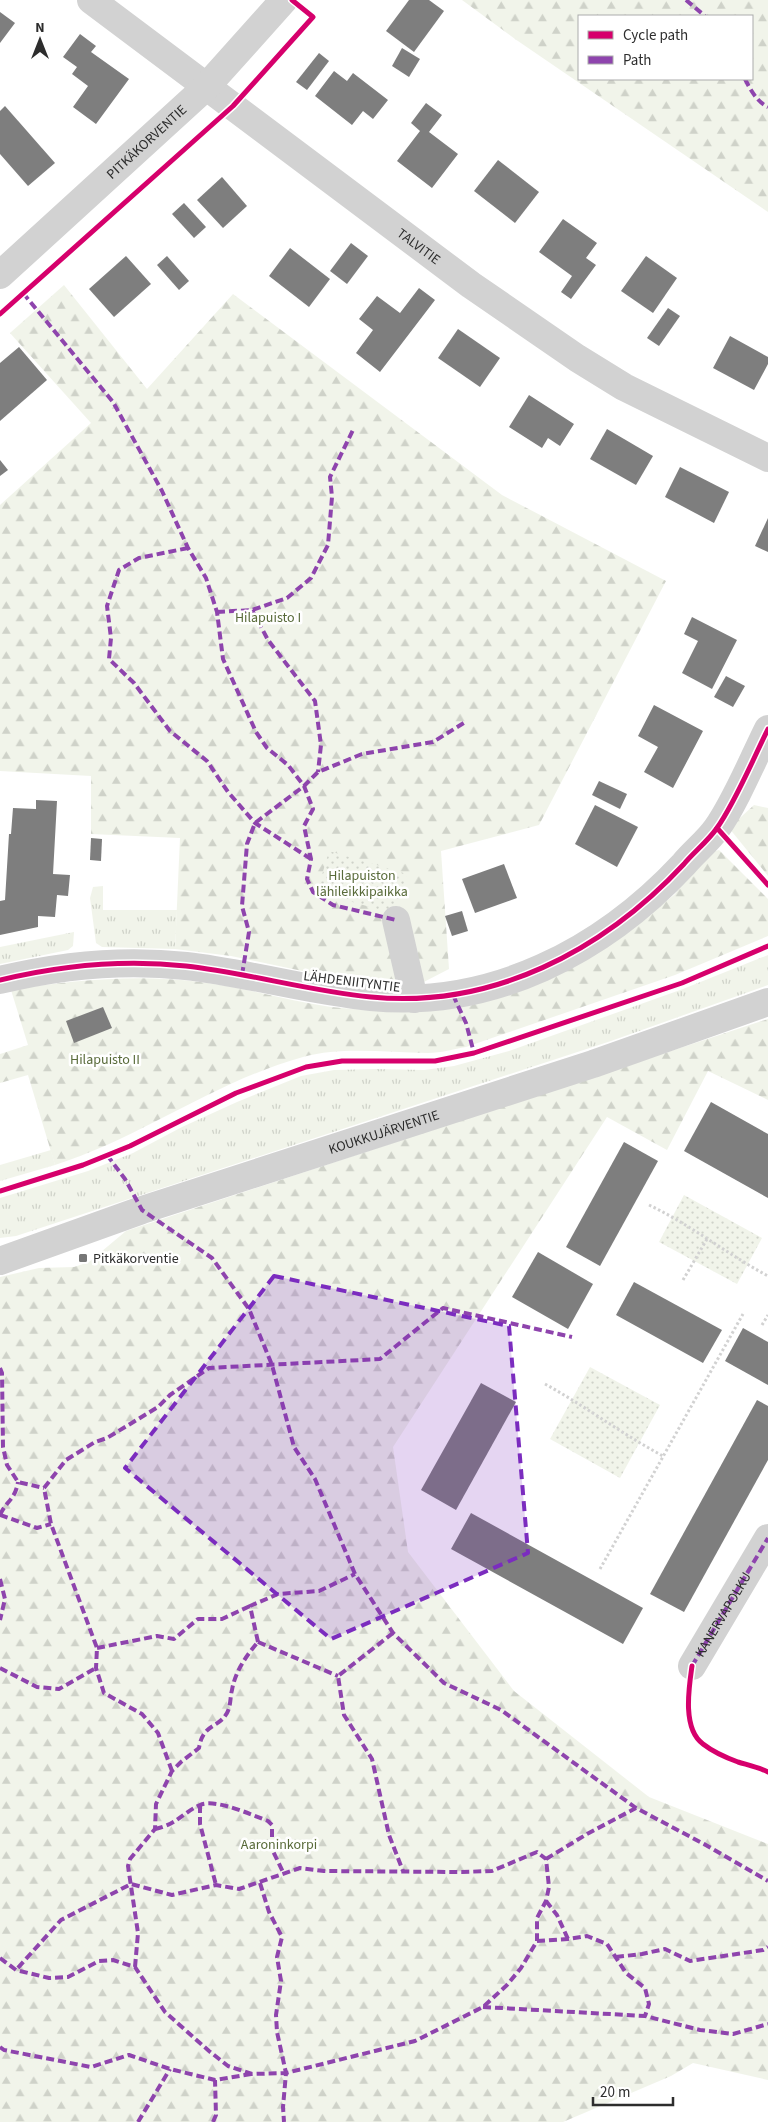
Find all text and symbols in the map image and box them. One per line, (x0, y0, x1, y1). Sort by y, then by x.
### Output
north arrow (15, 15, 65, 65)
legend (578, 15, 753, 80)
text: N (35, 18, 45, 38)
text: Cycle path (623, 25, 688, 46)
text: Path (623, 50, 651, 71)
street label: PITKÄKORVENTIE (102, 100, 191, 184)
street label: TALVITIE (392, 224, 444, 270)
park label: Hilapuisto I (235, 608, 301, 628)
park label: Hilapuiston lähileikkipaikka (316, 866, 408, 902)
street label: LÄHDENIITYNTIE (302, 966, 402, 998)
park label: Hilapuisto II (70, 1050, 140, 1070)
street label: KOUKKUJÄRVENTIE (326, 1105, 442, 1160)
place label: Pitkäkorventie (93, 1249, 179, 1269)
marker: Pitkäkorventie (77, 1252, 89, 1264)
street label: KANERVAPOLKU (690, 1569, 757, 1661)
park label: Aaroninkorpi (241, 1835, 317, 1855)
scale bar (593, 2074, 673, 2106)
text: 20 m (600, 2082, 630, 2103)

